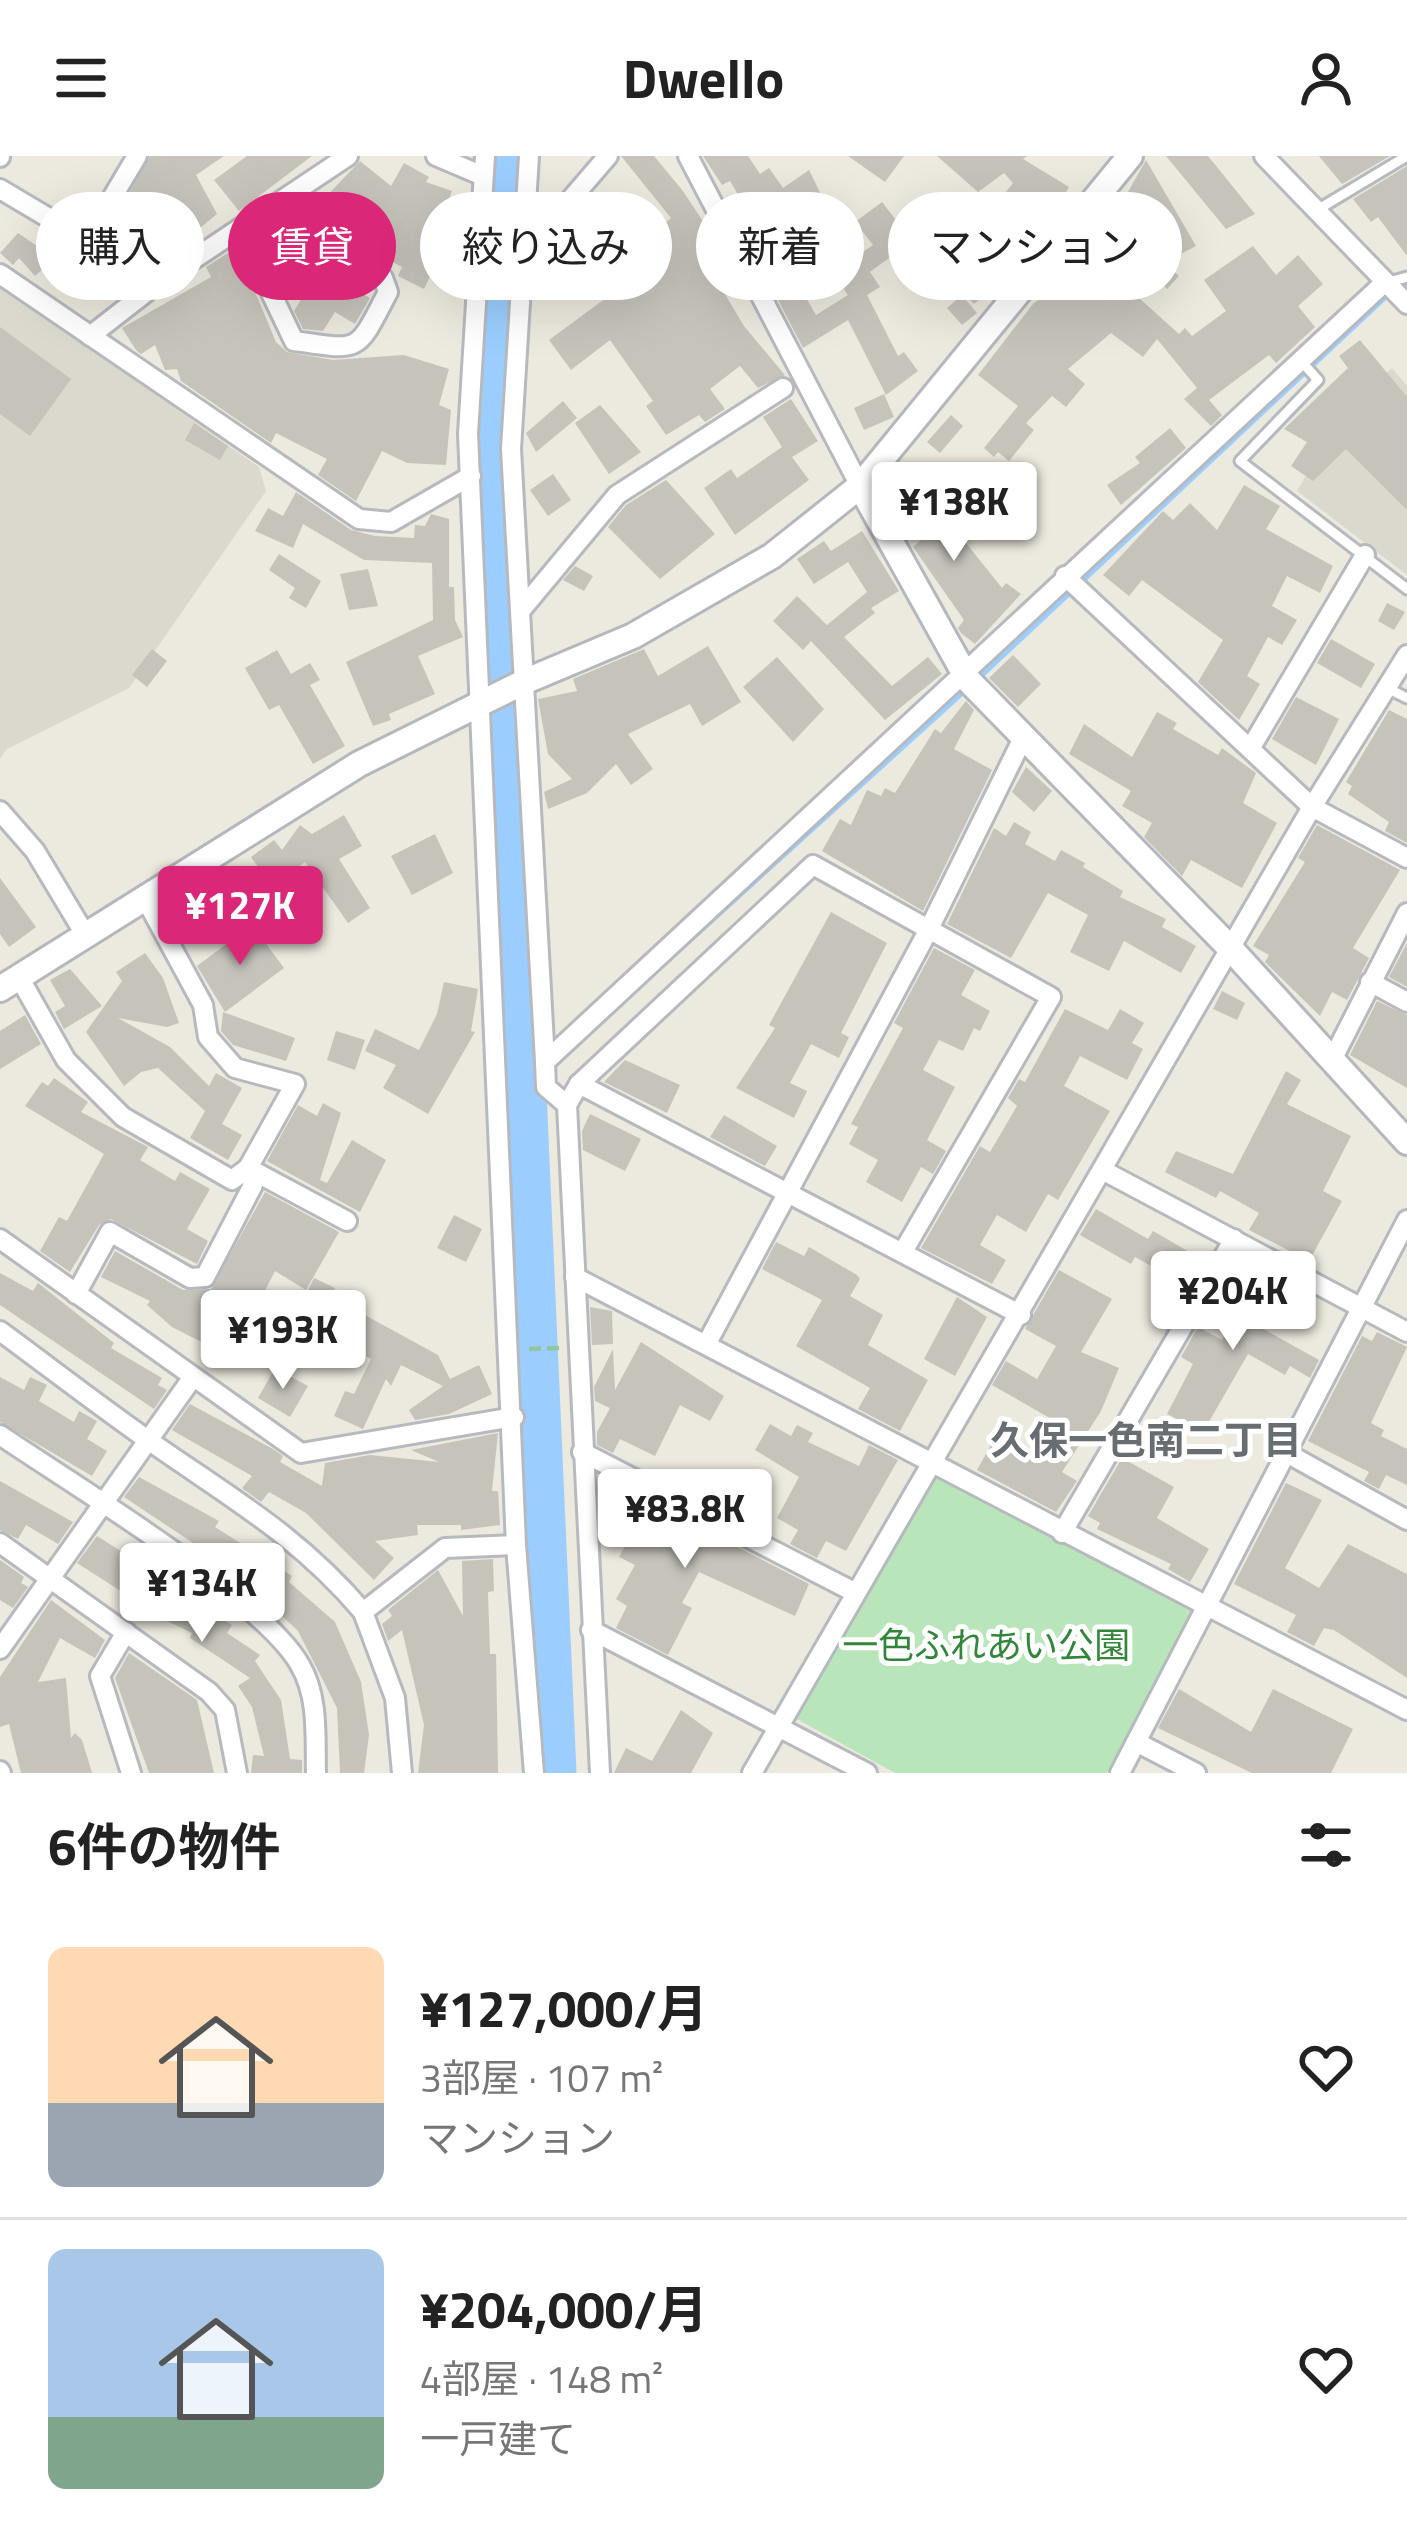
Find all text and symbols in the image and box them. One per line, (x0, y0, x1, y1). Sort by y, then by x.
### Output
text: Dwello (623, 37, 784, 119)
icon: menu (48, 45, 114, 111)
icon: person (1293, 45, 1359, 111)
chip: 購入 (36, 192, 204, 300)
chip: 賃貸 (228, 192, 396, 300)
chip: 絞り込み (420, 192, 672, 300)
chip: 新着 (696, 192, 864, 300)
chip: マンション (888, 192, 1182, 300)
pin: ¥138K (870, 462, 1038, 564)
text: ¥138K (899, 471, 1009, 530)
pin: ¥127K (156, 866, 324, 968)
text: ¥127K (185, 875, 295, 934)
pin: ¥204K (1149, 1251, 1317, 1353)
text: ¥204K (1178, 1260, 1288, 1319)
pin: ¥193K (199, 1290, 367, 1392)
text: ¥193K (228, 1299, 338, 1358)
district label: 久保一色南二丁目 (990, 1410, 1302, 1469)
pin: ¥83.8K (587, 1469, 783, 1571)
text: ¥83.8K (625, 1478, 745, 1537)
pin: ¥134K (118, 1543, 286, 1645)
text: ¥134K (147, 1552, 257, 1611)
park label: 一色ふれあい公園 (842, 1617, 1130, 1672)
text: 6件の物件 (48, 1807, 281, 1885)
icon: filters (1293, 1812, 1359, 1878)
text: ¥127,000/月 (420, 1969, 708, 2047)
icon: home (144, 1995, 288, 2139)
icon: heart (1293, 2034, 1359, 2100)
text: 3部屋 · 107 m² (420, 2048, 663, 2107)
text: マンション (420, 2108, 615, 2167)
text: ¥204,000/月 (420, 2270, 708, 2348)
icon: home (144, 2297, 288, 2441)
icon: heart (1293, 2336, 1359, 2402)
text: 4部屋 · 148 m² (420, 2349, 663, 2408)
text: 一戸建て (420, 2409, 576, 2468)

